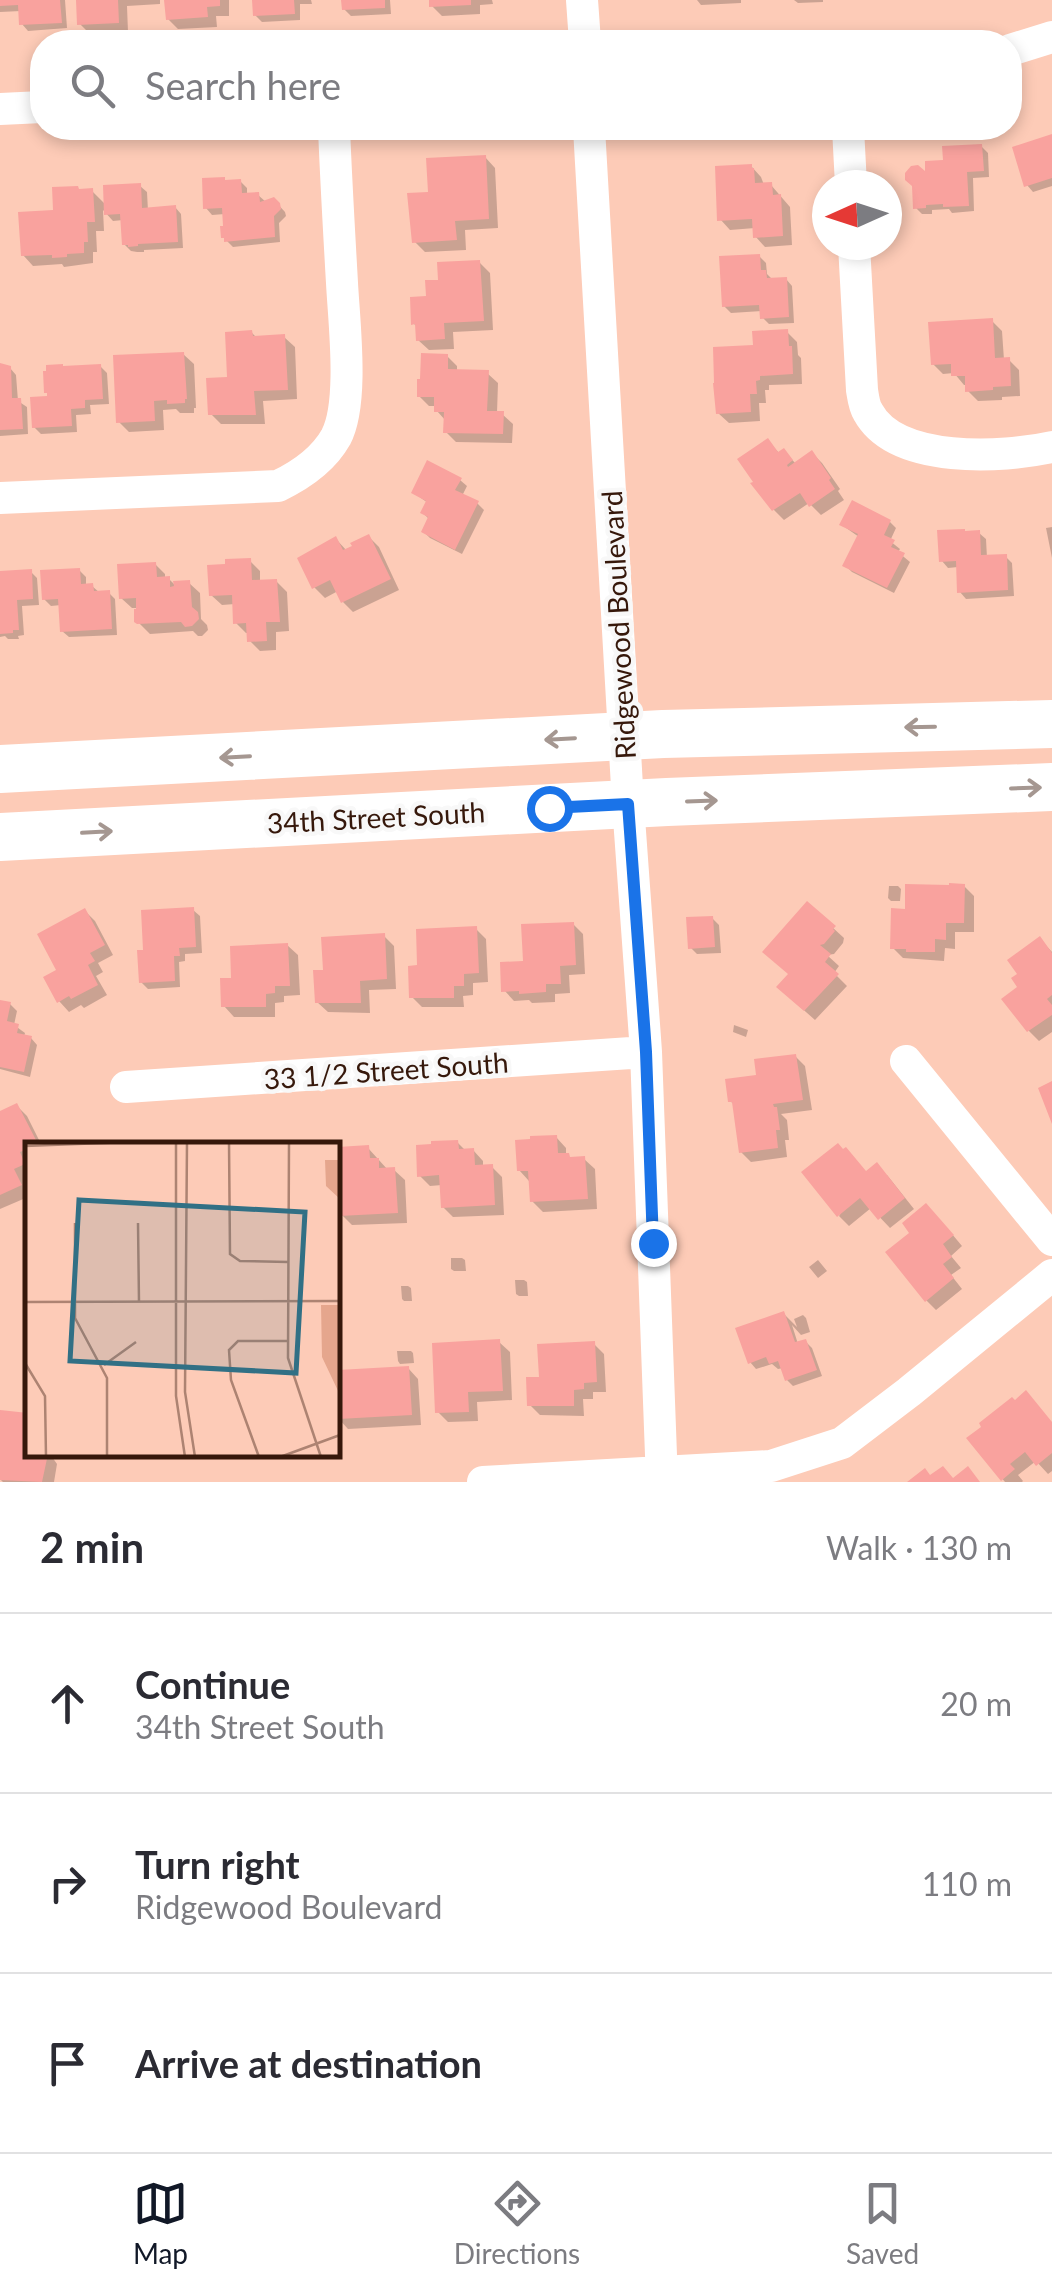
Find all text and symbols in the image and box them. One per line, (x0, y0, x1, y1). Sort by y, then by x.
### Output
search box (30, 30, 1022, 140)
icon: search (65, 58, 120, 113)
text: Search here (145, 62, 341, 108)
north arrow (812, 170, 902, 260)
street label: Ridgewood Boulevard (594, 490, 642, 760)
one-way arrow (904, 718, 936, 736)
one-way arrow (544, 730, 576, 749)
one-way arrow (220, 748, 252, 767)
one-way arrow (1010, 778, 1042, 797)
route start (527, 786, 573, 832)
one-way arrow (685, 791, 717, 810)
street label: 34th Street South (266, 794, 486, 840)
one-way arrow (81, 822, 113, 841)
street label: 33 1/2 Street South (263, 1044, 509, 1096)
inset map (25, 1142, 340, 1457)
route end (631, 1221, 677, 1267)
text: 2 min (40, 1522, 144, 1572)
text: Walk · 130 m (826, 1528, 1012, 1567)
text: Continue (135, 1661, 290, 1707)
icon: ahead (40, 1676, 95, 1731)
text: 20 m (940, 1684, 1012, 1723)
text: 34th Street South (135, 1707, 385, 1746)
text: Turn right (135, 1841, 300, 1887)
icon: right (40, 1856, 95, 1911)
text: 110 m (922, 1864, 1012, 1903)
text: Ridgewood Boulevard (135, 1887, 442, 1926)
icon: arrive (40, 2036, 95, 2091)
text: Arrive at destination (135, 2040, 482, 2086)
tab: Map (133, 2176, 188, 2270)
tab: Directions (454, 2176, 580, 2270)
tab: Saved (846, 2176, 919, 2270)

